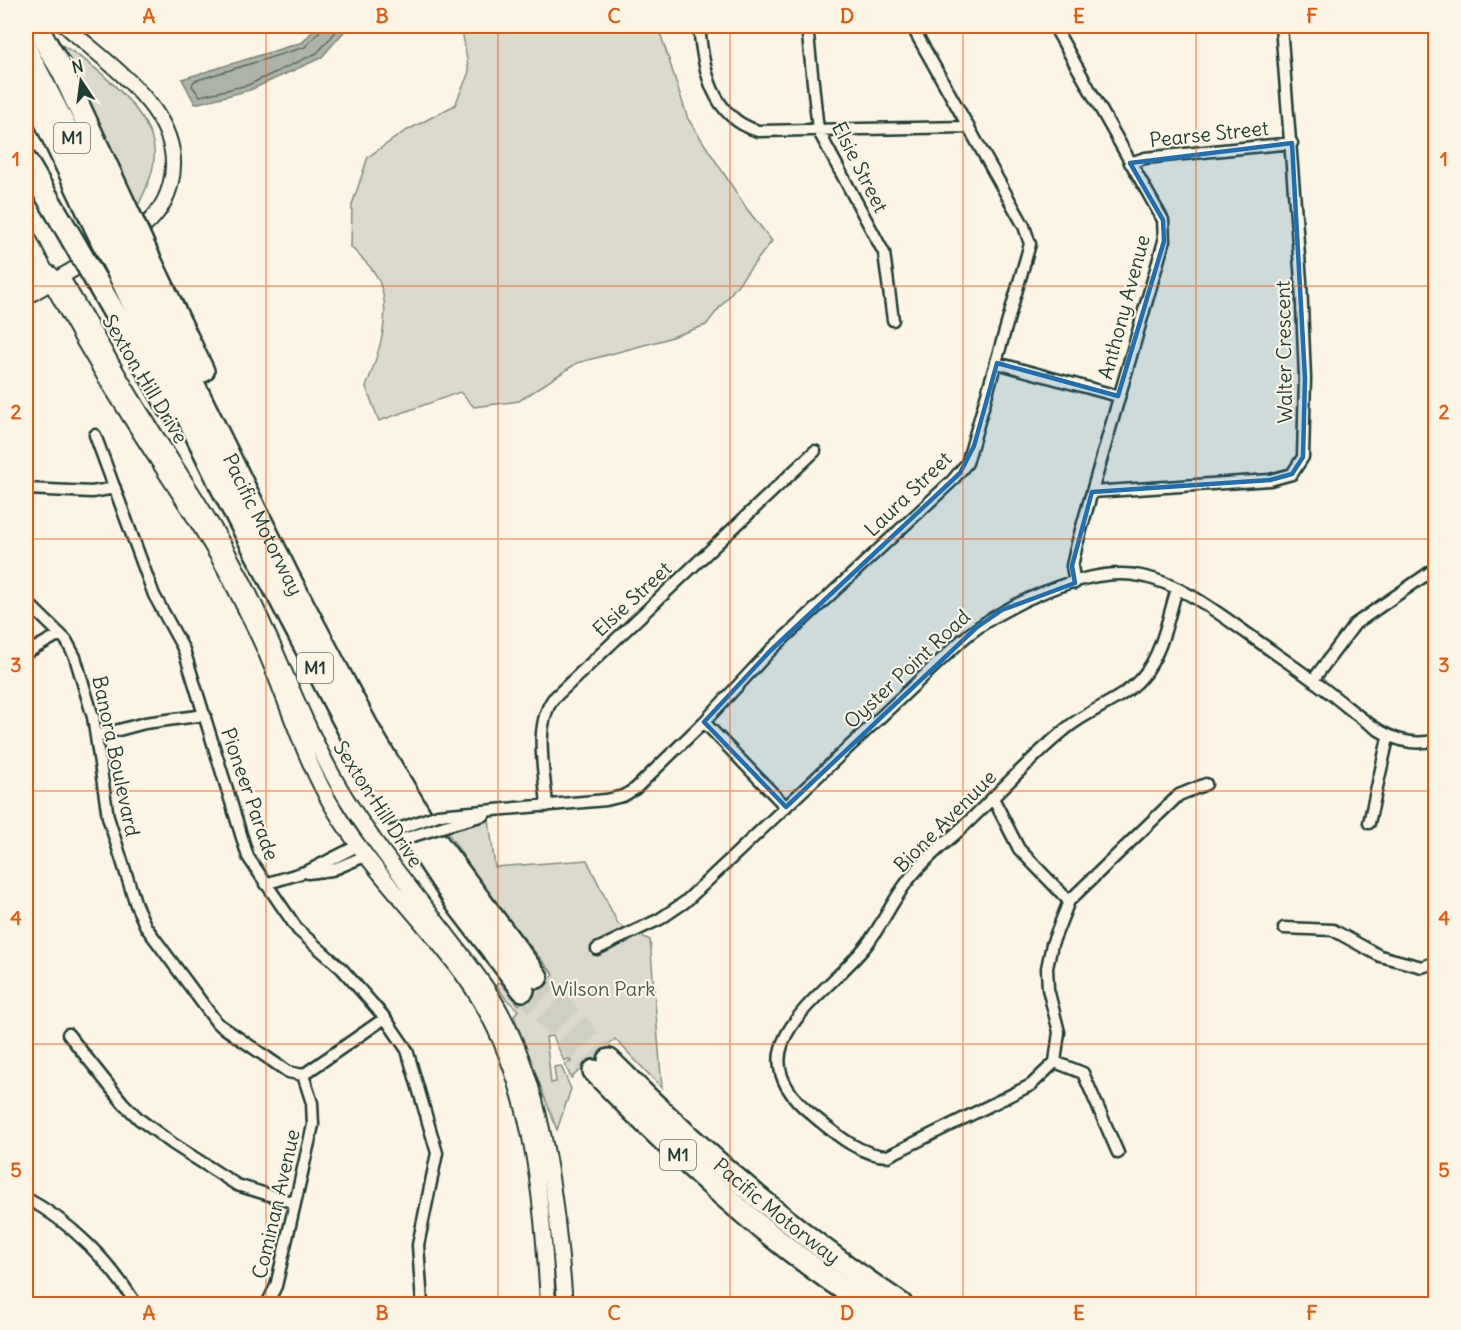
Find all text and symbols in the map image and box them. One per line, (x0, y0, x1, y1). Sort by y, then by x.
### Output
text: A (143, 3, 156, 28)
text: B (375, 3, 389, 28)
text: C (607, 3, 621, 28)
text: D (840, 3, 854, 28)
text: E (1073, 3, 1085, 28)
text: F (1306, 3, 1318, 28)
north arrow (51, 51, 111, 111)
text: N (70, 55, 85, 77)
street label: Pearse Street (1148, 115, 1270, 152)
street label: Elsie Street (827, 117, 894, 217)
road number: M1 (54, 123, 90, 153)
text: 1 (12, 146, 20, 171)
text: 1 (1440, 146, 1448, 171)
street label: Anthony Avenue (1092, 232, 1155, 382)
street label: Walter Crescent (1270, 280, 1297, 424)
street label: Sexton Hill Drive (97, 310, 194, 448)
text: 2 (11, 399, 22, 424)
text: 2 (1439, 399, 1450, 424)
street label: Laura Street (859, 446, 957, 541)
street label: Pacific Motorway (218, 449, 309, 600)
street label: Elsie Street (587, 556, 676, 641)
street label: Oyster Point Road (838, 604, 975, 733)
text: 3 (10, 652, 22, 677)
text: 3 (1438, 652, 1450, 677)
road number: M1 (297, 653, 333, 683)
street label: Banora Boulevard (87, 673, 146, 839)
street label: Pioneer Parade (216, 724, 285, 863)
street label: Sexton Hill Drive (328, 736, 429, 872)
street label: Bione Avenuue (888, 764, 1001, 877)
text: 4 (10, 905, 22, 930)
text: 4 (1438, 905, 1450, 930)
park label: Wilson Park (550, 976, 656, 1001)
street label: Cominan Avenue (246, 1127, 305, 1281)
road number: M1 (660, 1140, 696, 1170)
street label: Pacific Motorway (709, 1152, 845, 1269)
text: 5 (10, 1157, 22, 1182)
text: 5 (1438, 1157, 1450, 1182)
text: A (143, 1300, 156, 1325)
text: B (375, 1300, 389, 1325)
text: C (607, 1300, 621, 1325)
text: D (840, 1300, 854, 1325)
text: E (1073, 1300, 1085, 1325)
text: F (1306, 1300, 1318, 1325)

